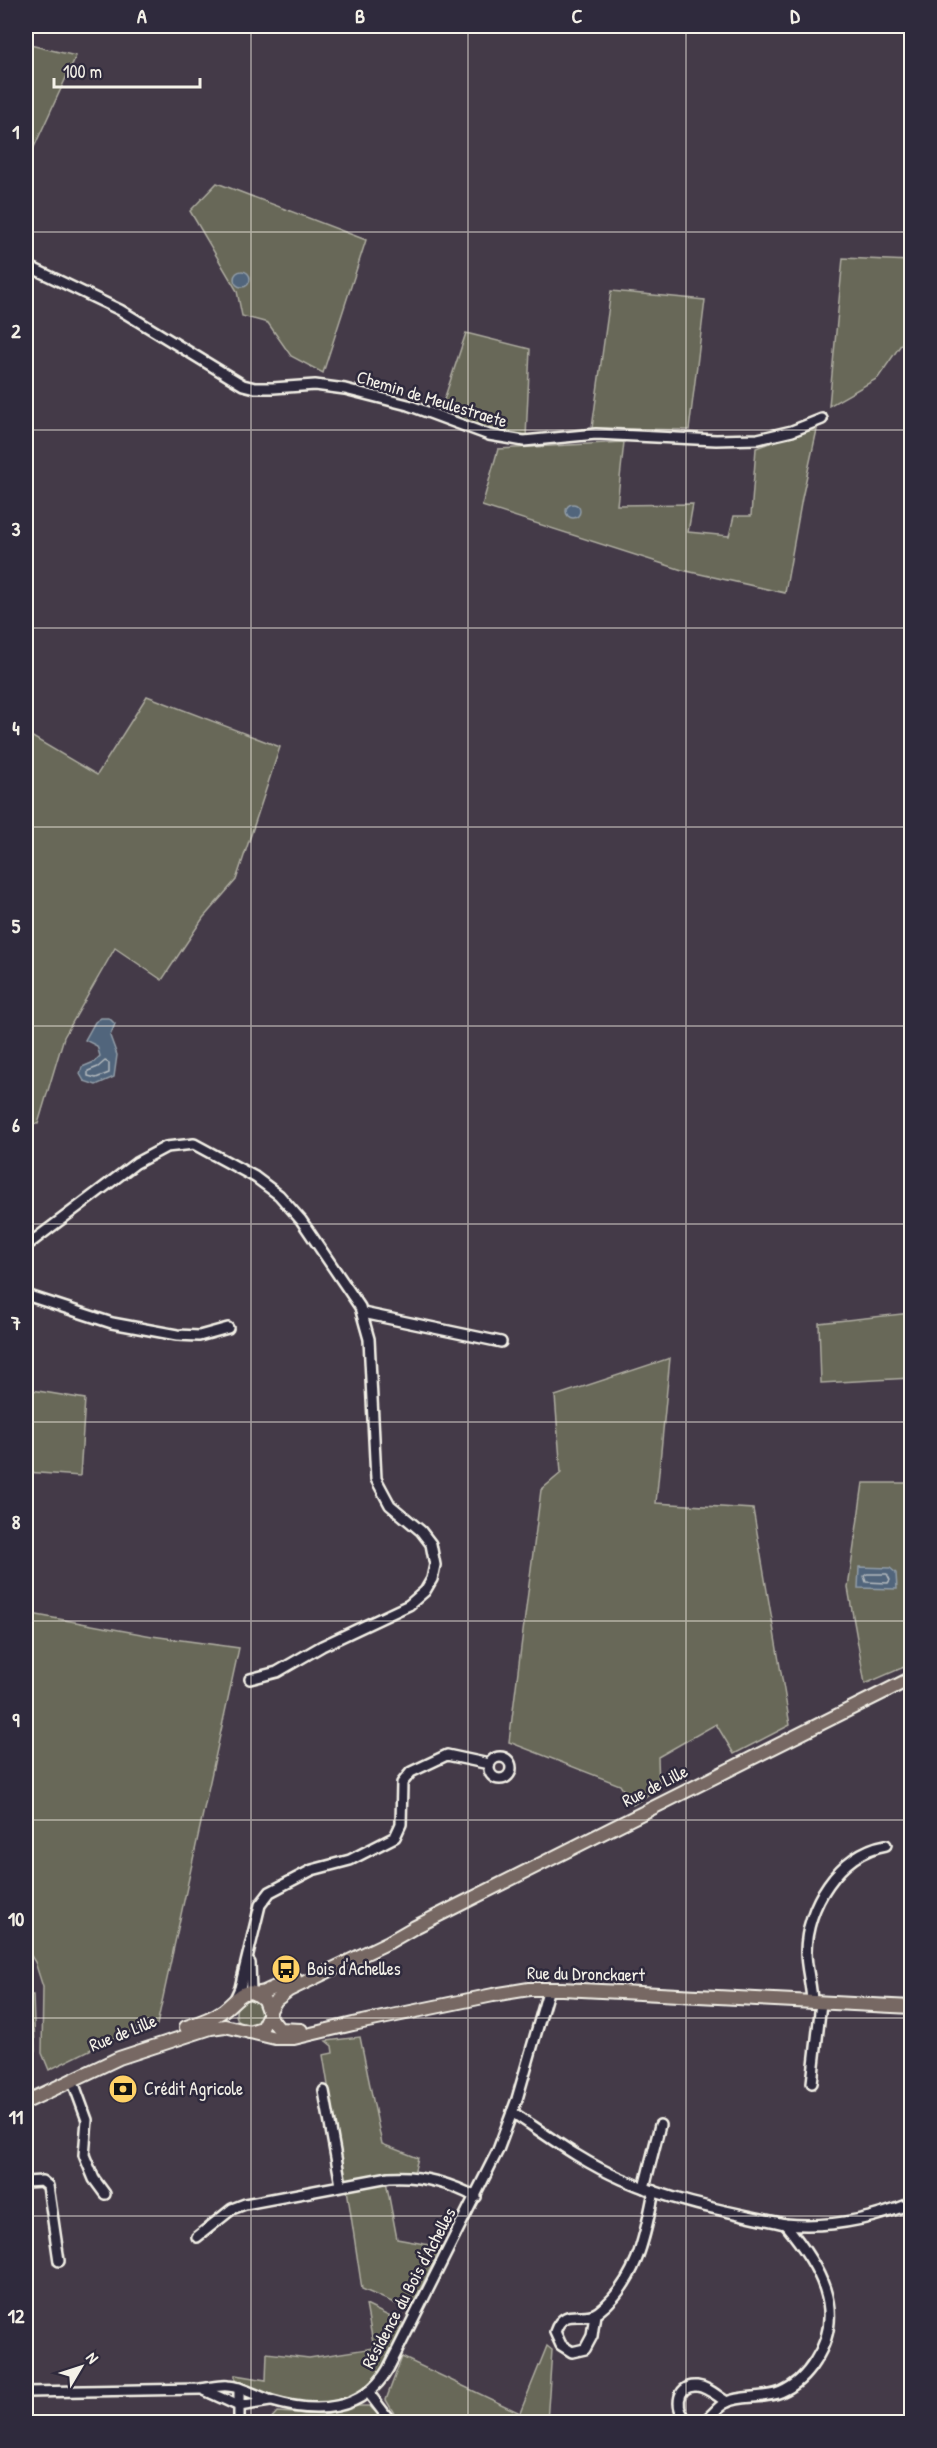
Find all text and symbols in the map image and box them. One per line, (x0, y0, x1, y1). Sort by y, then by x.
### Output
text: A (137, 2, 147, 29)
text: B (355, 2, 365, 29)
text: C (572, 2, 583, 29)
text: D (790, 2, 800, 29)
scale bar (54, 51, 200, 89)
text: 100 m (63, 59, 102, 84)
text: 1 (12, 118, 20, 145)
text: 2 (11, 317, 21, 344)
street label: Chemin de Meulestraete (354, 364, 510, 433)
text: 3 (12, 515, 21, 542)
text: 4 (12, 714, 20, 741)
text: 5 (12, 912, 21, 939)
text: 6 (12, 1111, 20, 1138)
text: 7 (10, 1309, 21, 1336)
text: 8 (12, 1508, 21, 1535)
text: 9 (12, 1706, 20, 1733)
street label: Rue de Lille (618, 1758, 692, 1813)
text: 10 (8, 1905, 24, 1932)
bus stop icon: Bois d'Achelles (270, 1953, 302, 1985)
place label: Bois d'Achelles (307, 1956, 401, 1981)
street label: Rue du Dronckaert (527, 1960, 646, 1987)
street label: Rue de Lille (85, 2008, 160, 2057)
bank icon: Crédit Agricole (107, 2073, 139, 2105)
place label: Crédit Agricole (144, 2076, 243, 2101)
text: 11 (9, 2103, 23, 2130)
street label: Résidence du Bois d'Achelles (355, 2203, 462, 2373)
text: 12 (8, 2302, 25, 2329)
north arrow (51, 2337, 111, 2397)
text: N (81, 2347, 104, 2368)

